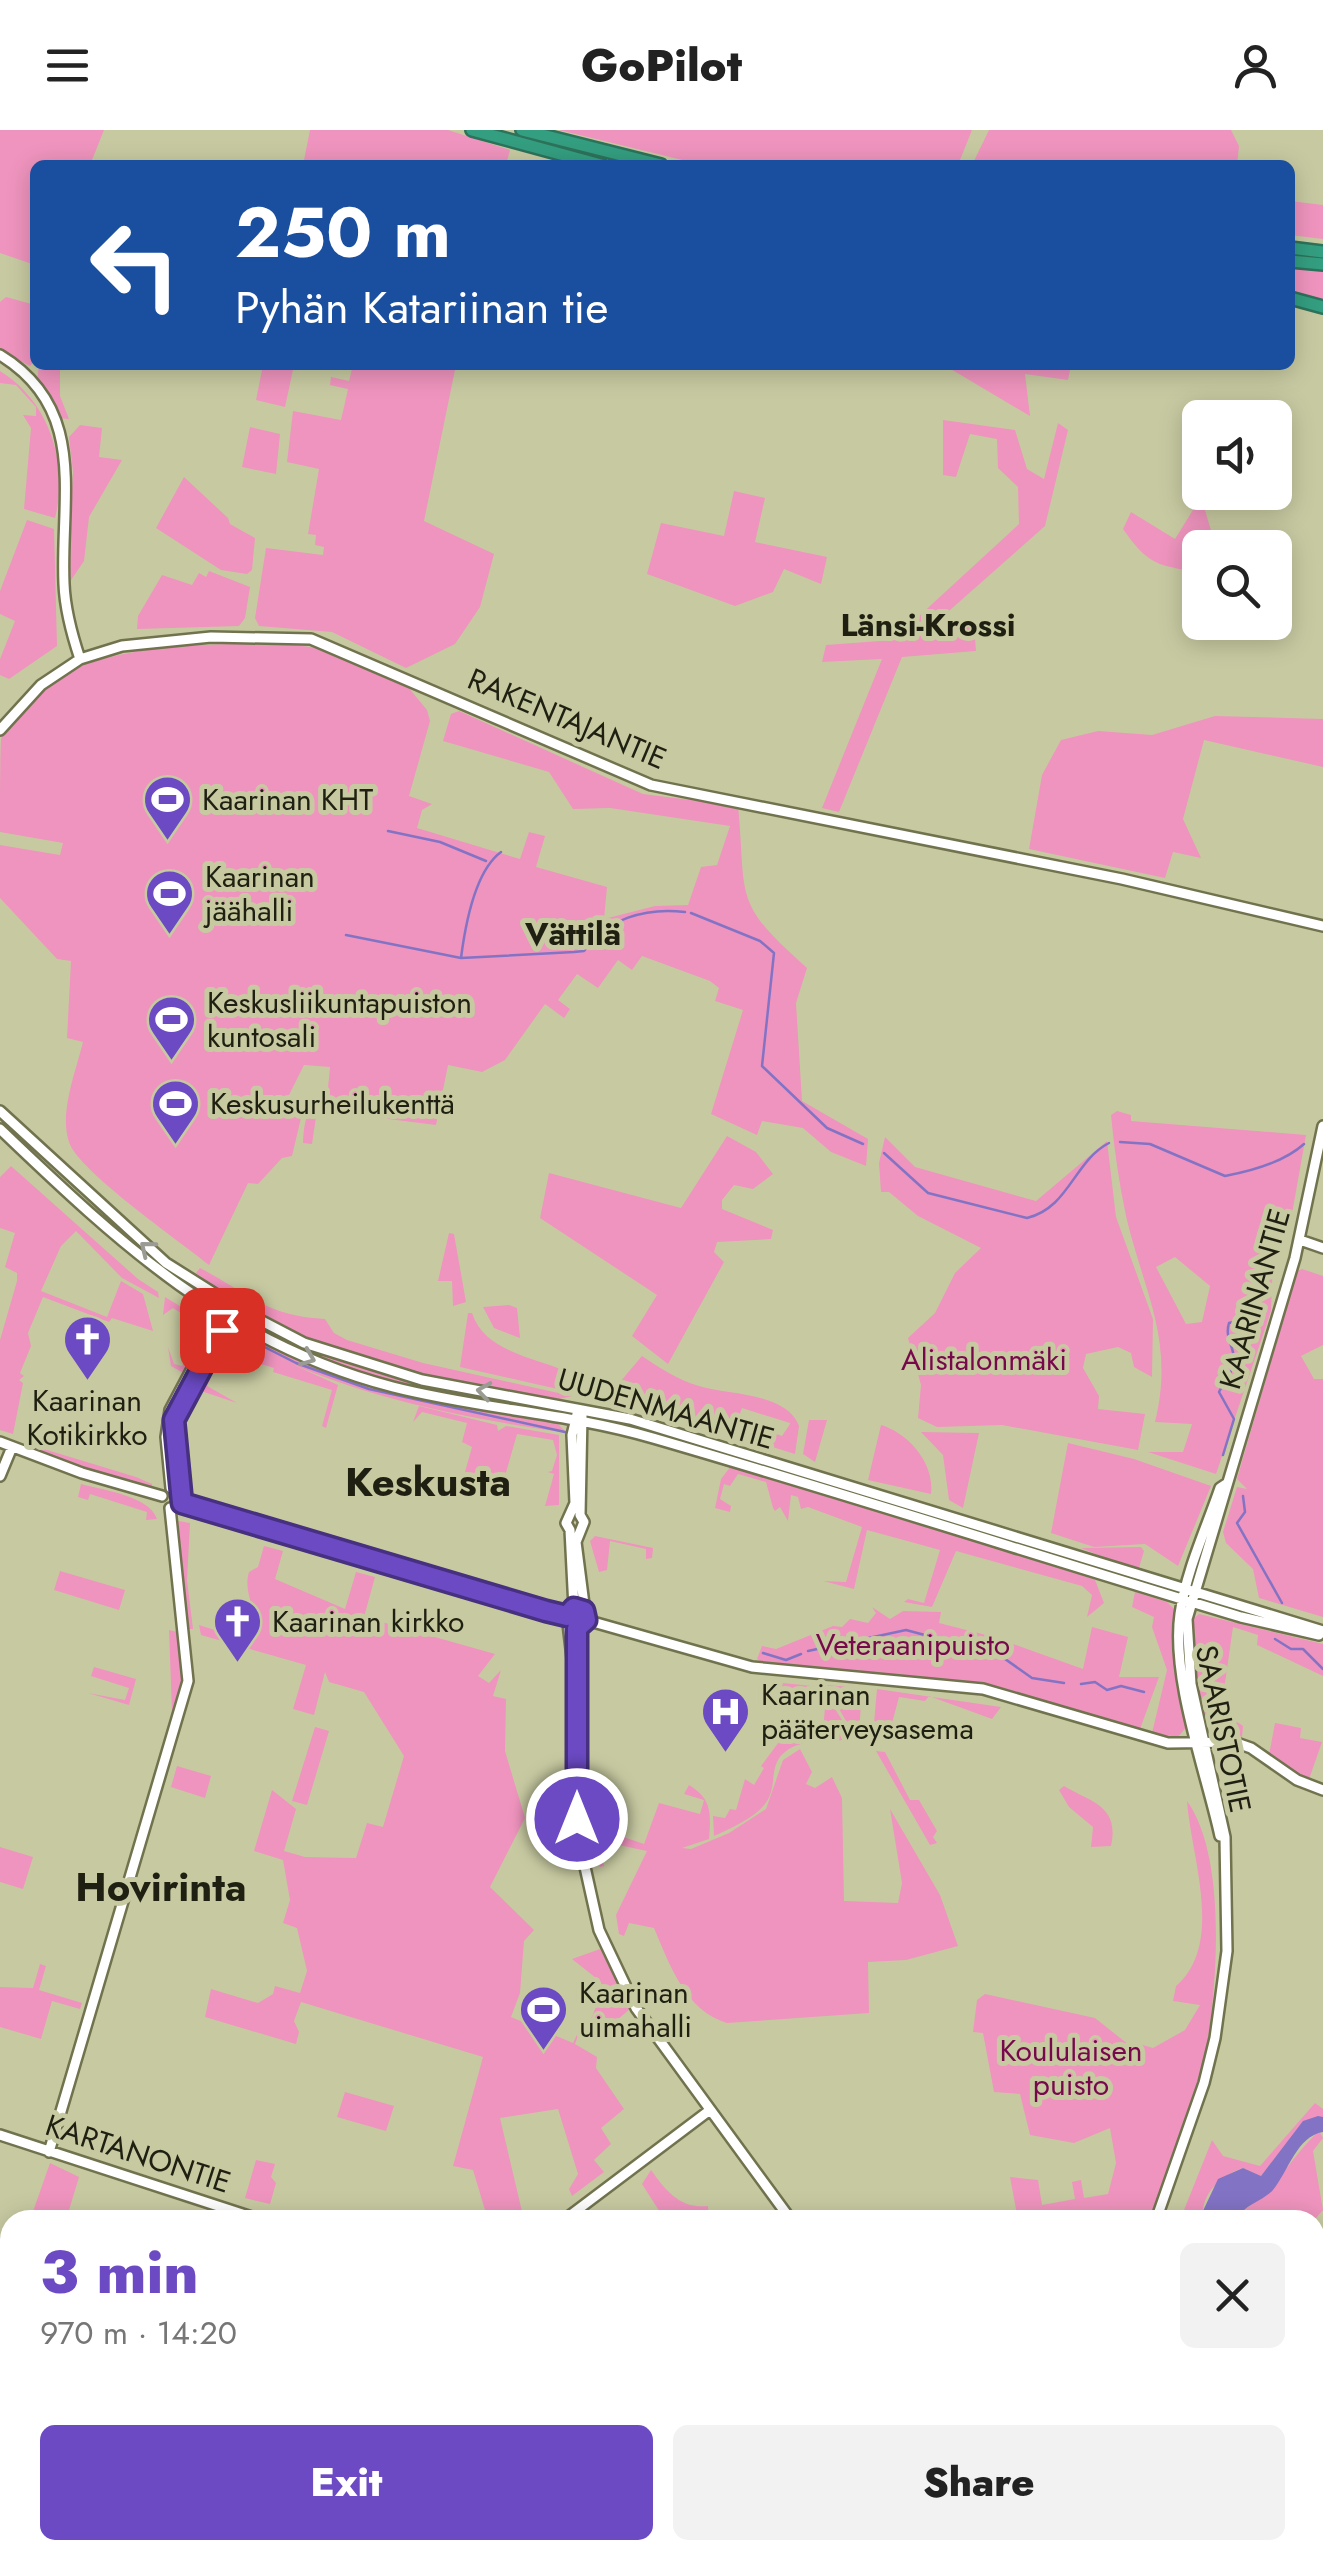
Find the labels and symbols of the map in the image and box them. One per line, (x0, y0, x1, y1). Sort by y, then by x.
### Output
district label: Länsi-Krossi (840, 602, 1016, 648)
street label: RAKENTAJANTIE (461, 657, 673, 780)
sports icon: Kaarinan KHT (141, 774, 193, 842)
place label: Kaarinan KHT (202, 778, 373, 821)
place label: Kaarinan jäähalli (203, 855, 315, 932)
sports icon: Kaarinan jäähalli (144, 868, 196, 936)
district label: Vättilä (524, 911, 621, 957)
place label: Keskusliikuntapuiston kuntosali (207, 981, 472, 1058)
sports icon: Keskusliikuntapuiston kuntosali (146, 994, 198, 1062)
sports icon: Keskusurheilukenttä (149, 1078, 201, 1146)
place label: Keskusurheilukenttä (210, 1082, 455, 1125)
street label: KAARINANTIE (1208, 1204, 1301, 1394)
one-way arrow (140, 1242, 158, 1260)
pin (180, 1288, 265, 1373)
church icon: Kaarinan Kotikirkko (61, 1314, 113, 1382)
park label: Alistalonmäki (901, 1338, 1067, 1381)
one-way arrow (298, 1346, 316, 1366)
street label: UUDENMAANTIE (553, 1357, 780, 1460)
place label: Kaarinan Kotikirkko (26, 1379, 148, 1456)
one-way arrow (476, 1382, 492, 1403)
district label: Keskusta (345, 1453, 511, 1511)
church icon: Kaarinan kirkko (211, 1596, 263, 1664)
place label: Kaarinan kirkko (272, 1600, 464, 1643)
park label: Veteraanipuisto (816, 1623, 1010, 1666)
street label: SAARISTOTIE (1185, 1641, 1262, 1817)
place label: Kaarinan pääterveysasema (761, 1673, 974, 1750)
hospital icon: Kaarinan pääterveysasema (700, 1686, 752, 1754)
position arrow (525, 1767, 629, 1871)
district label: Hovirinta (75, 1858, 247, 1916)
place label: Kaarinan uimahalli (579, 1971, 692, 2048)
sports icon: Kaarinan uimahalli (518, 1984, 570, 2052)
park label: Koululaisen puisto (999, 2029, 1143, 2106)
street label: KARTANONTIE (40, 2103, 236, 2204)

